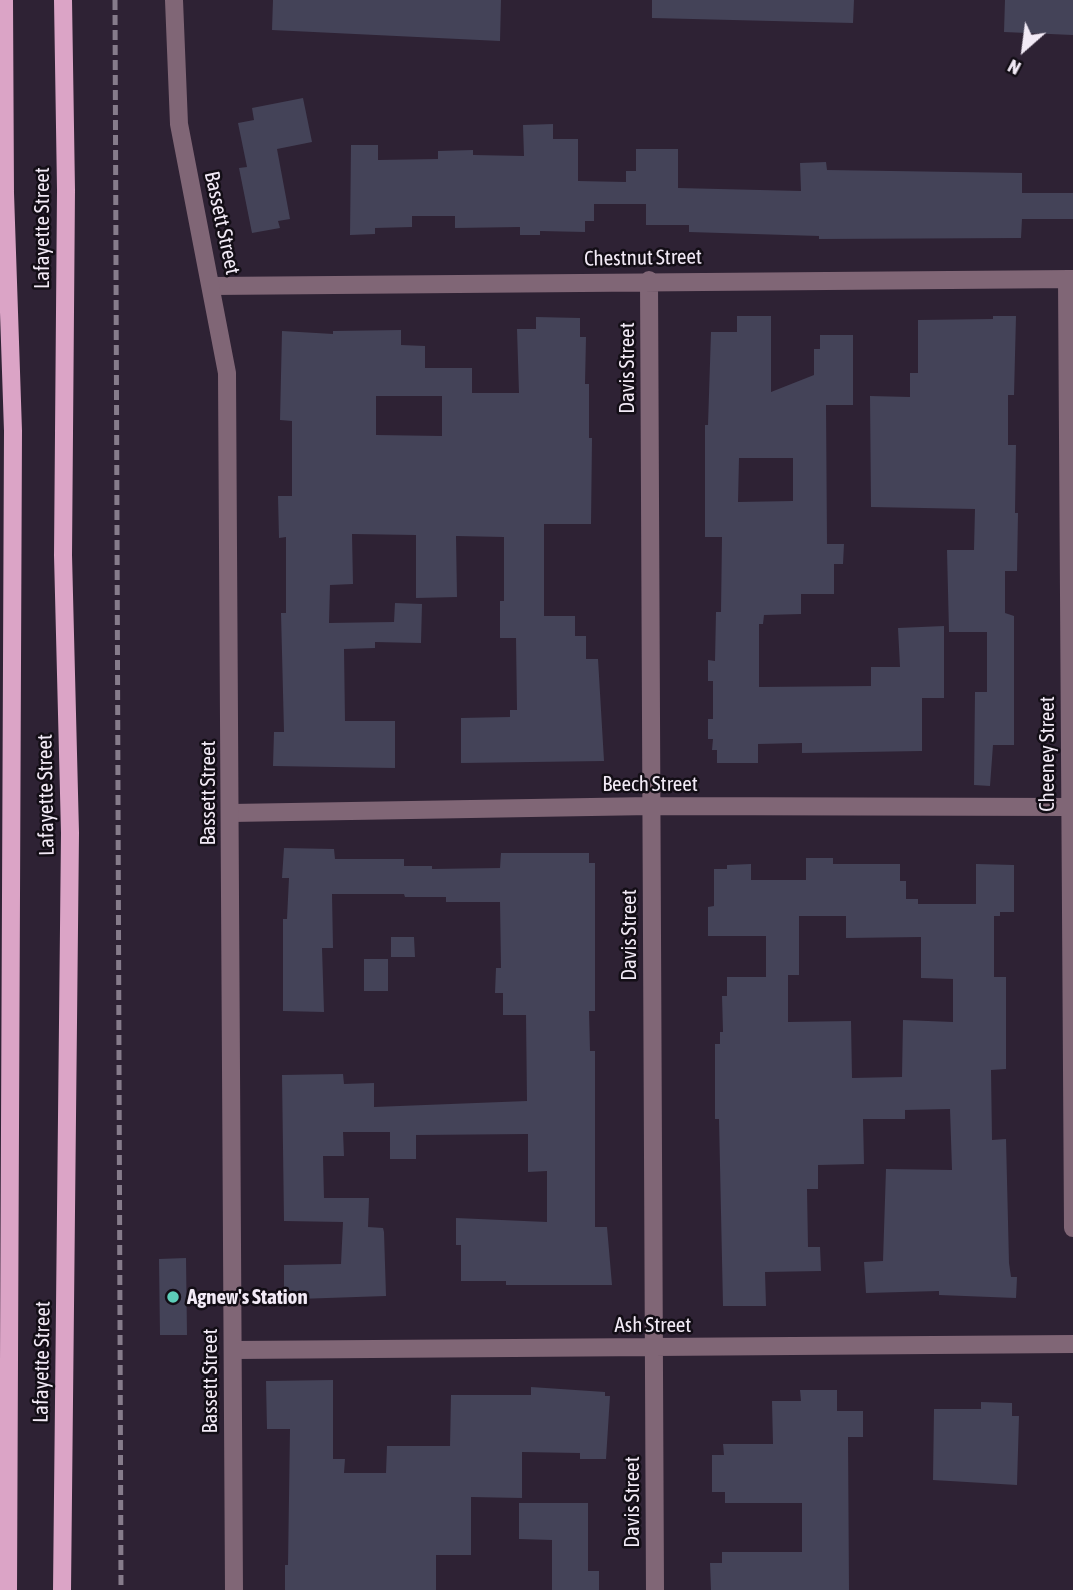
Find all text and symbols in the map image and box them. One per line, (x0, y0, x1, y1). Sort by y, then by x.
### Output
north arrow (989, 14, 1059, 84)
text: N (1004, 55, 1024, 80)
street label: Lafayette Street (29, 167, 55, 289)
street label: Bassett Street (199, 169, 245, 277)
street label: Chestnut Street (584, 244, 702, 272)
street label: Davis Street (614, 322, 640, 414)
street label: Cheeney Street (1034, 696, 1060, 812)
street label: Lafayette Street (32, 734, 60, 856)
street label: Bassett Street (195, 740, 221, 846)
street label: Beech Street (602, 771, 698, 797)
street label: Davis Street (616, 889, 642, 981)
place label: Agnew's Station (187, 1284, 308, 1310)
marker: Agnew's Station (165, 1289, 181, 1305)
street label: Lafayette Street (28, 1301, 56, 1423)
street label: Ash Street (615, 1312, 691, 1338)
street label: Bassett Street (197, 1328, 223, 1434)
street label: Davis Street (619, 1456, 645, 1548)

